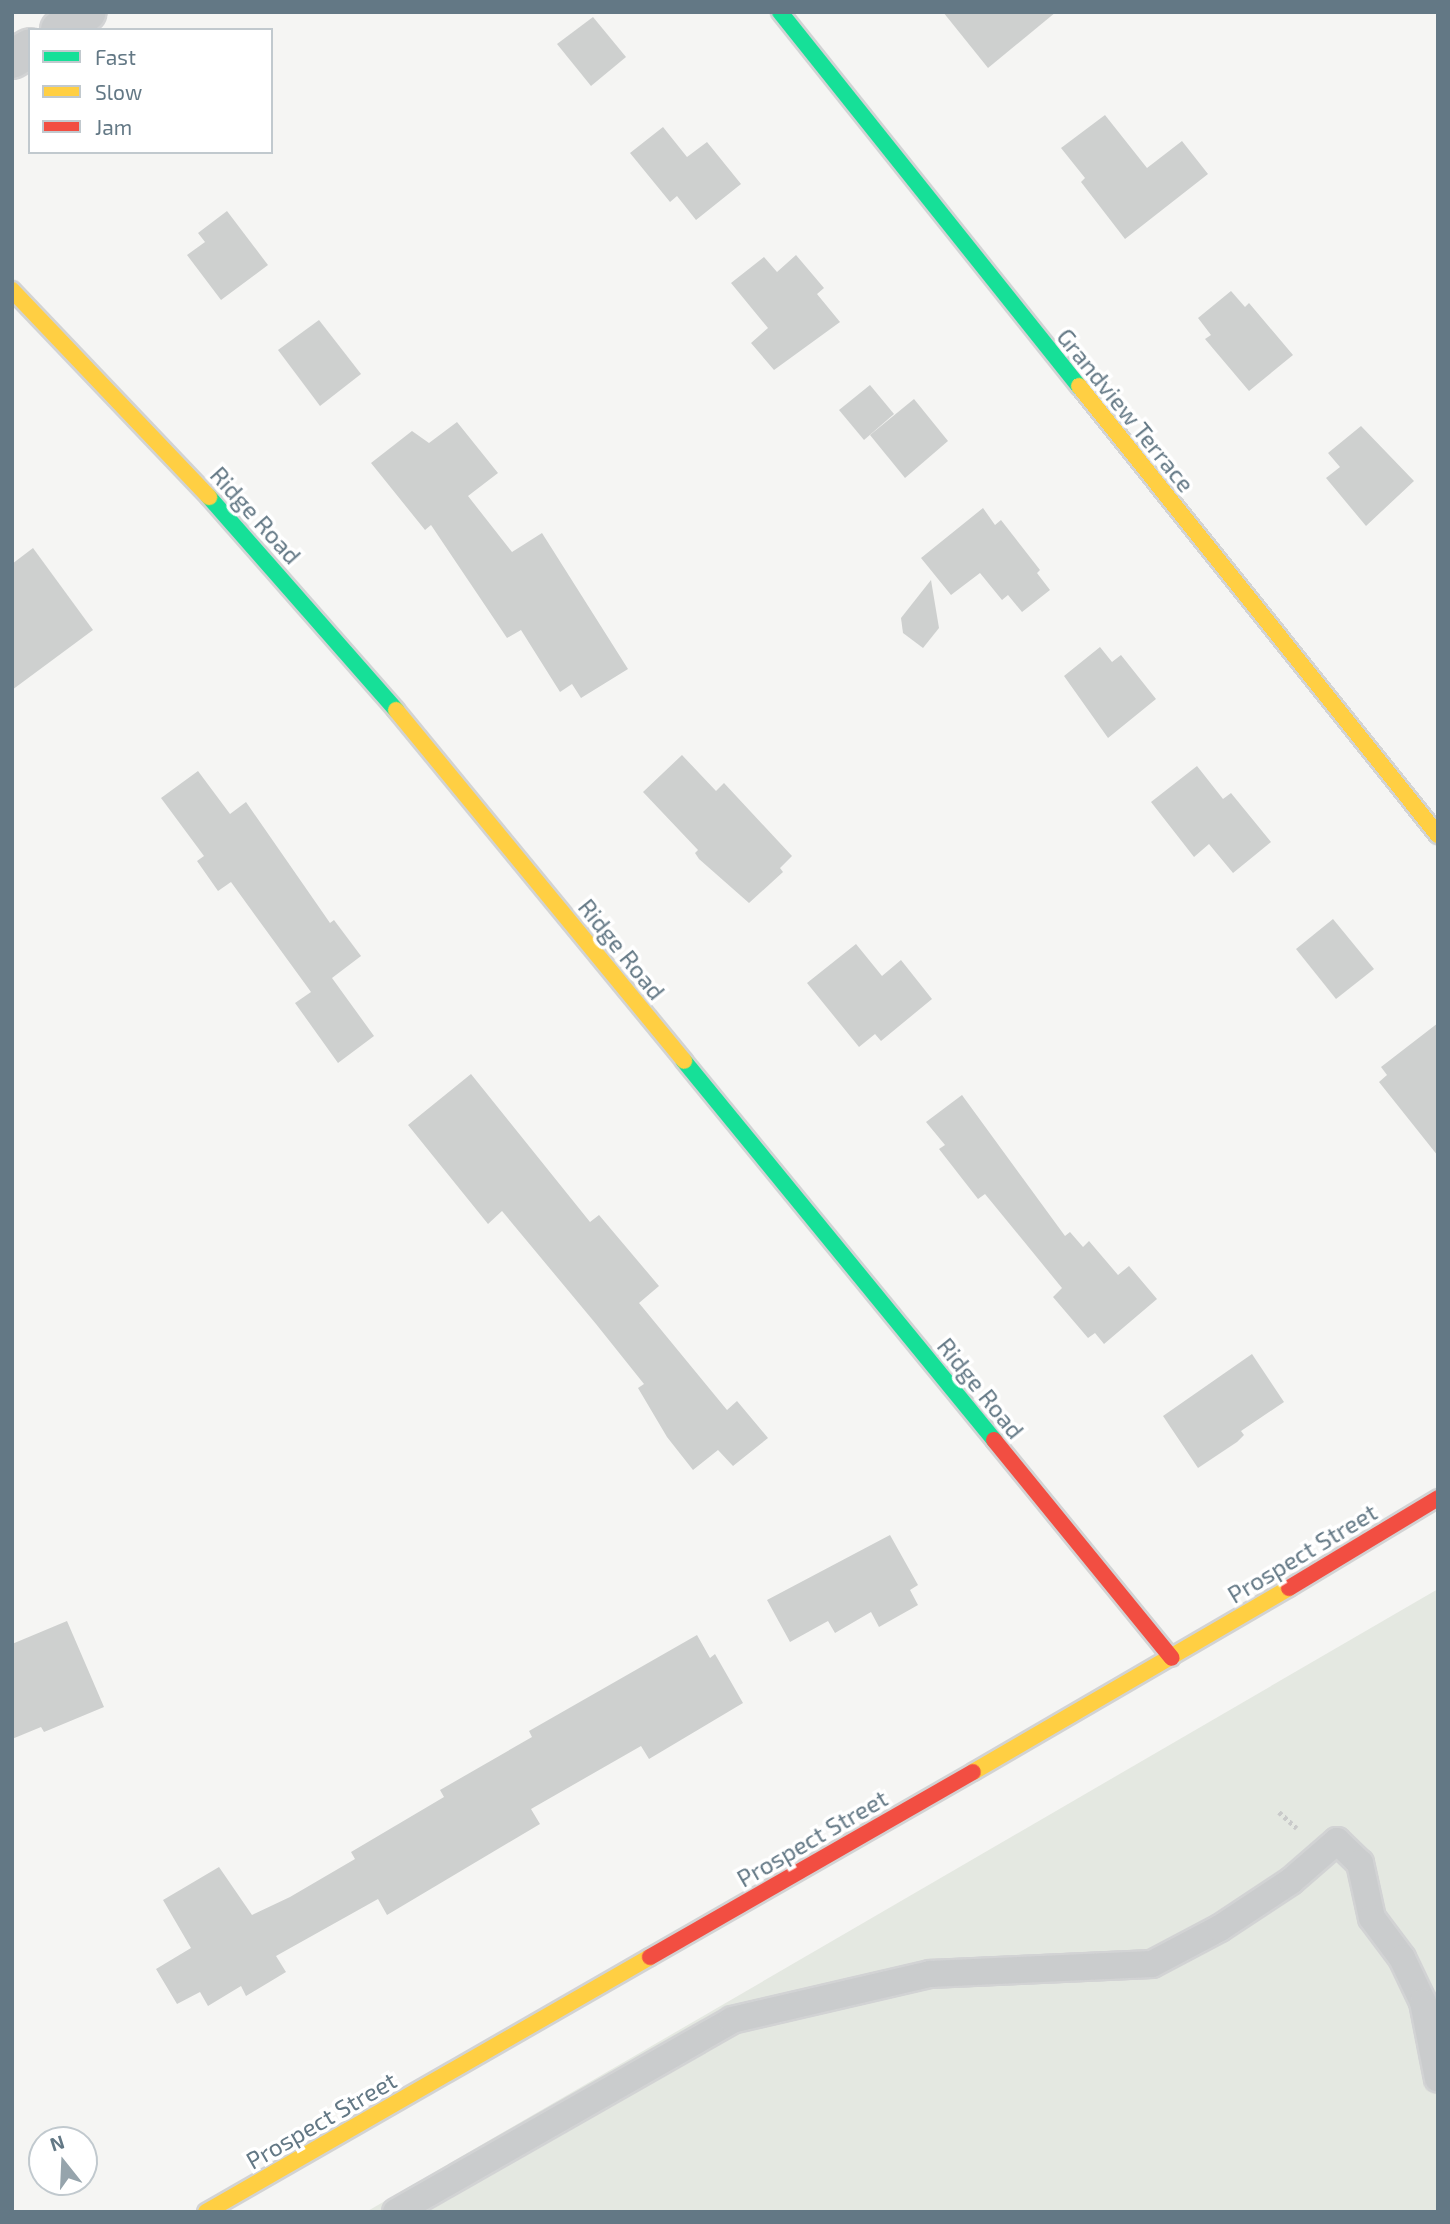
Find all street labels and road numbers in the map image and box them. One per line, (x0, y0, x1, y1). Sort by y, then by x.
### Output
street label: Grandview Terrace (1051, 322, 1201, 498)
street label: Ridge Road (205, 460, 307, 570)
street label: Ridge Road (573, 893, 671, 1005)
street label: Ridge Road (932, 1332, 1030, 1444)
street label: Prospect Street (1222, 1497, 1382, 1609)
street label: Prospect Street (732, 1783, 892, 1893)
street label: Prospect Street (241, 2065, 401, 2175)

